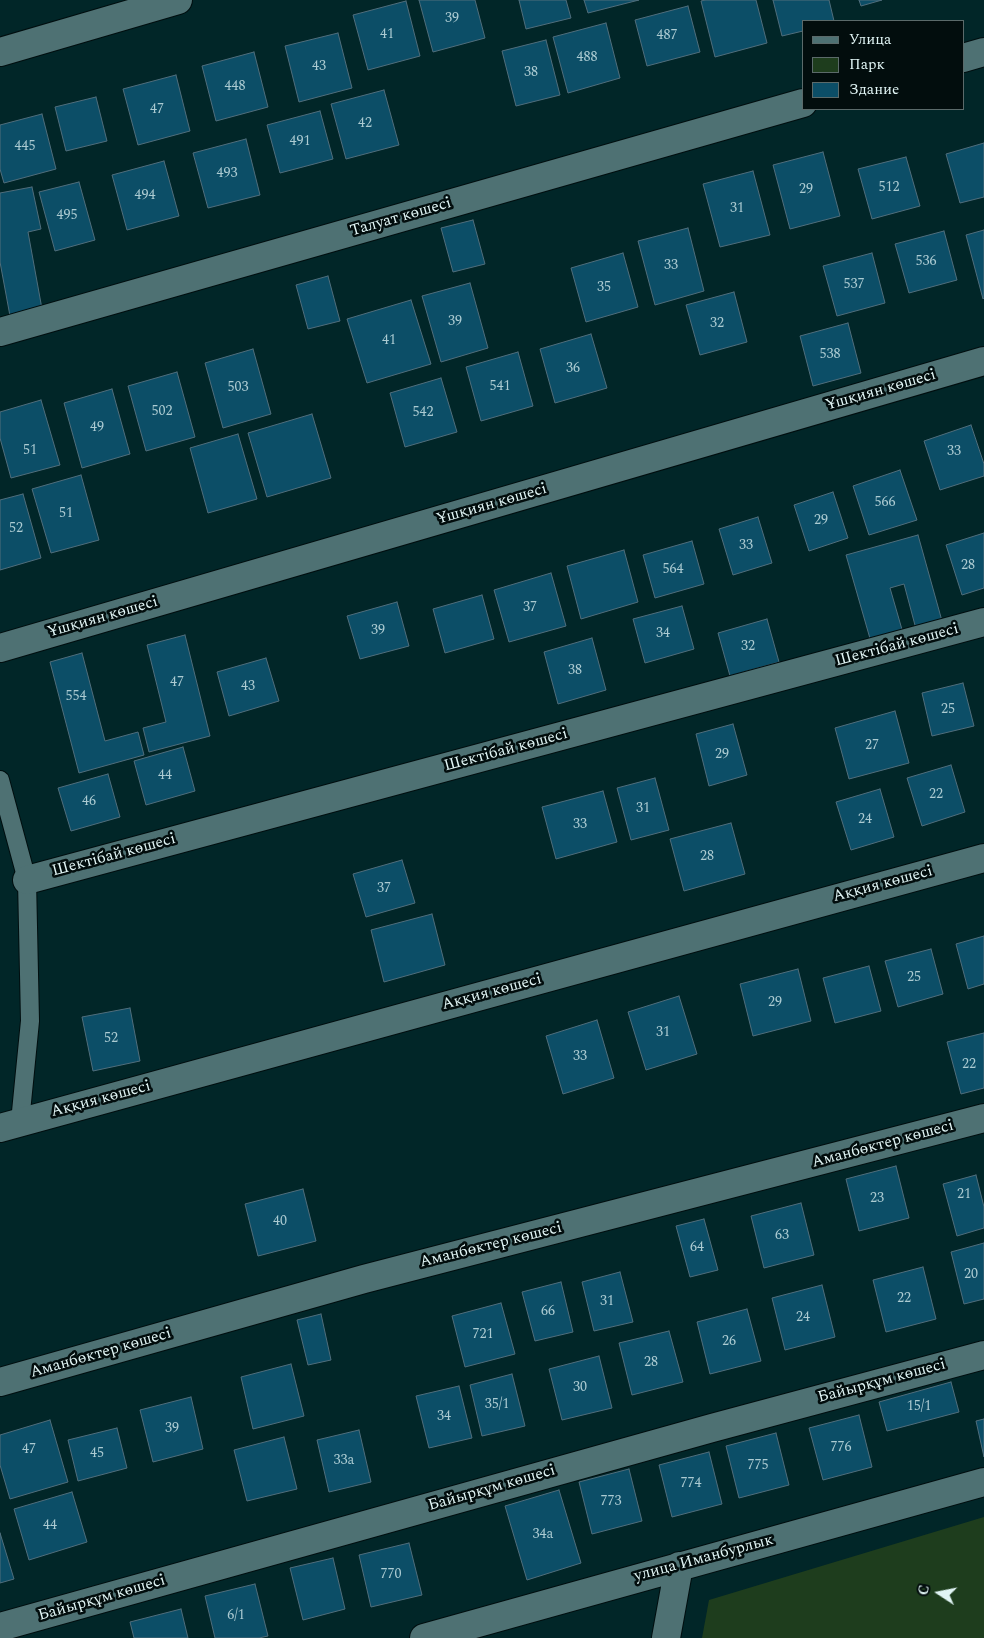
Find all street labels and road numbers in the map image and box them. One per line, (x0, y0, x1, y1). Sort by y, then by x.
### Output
street label: Талуат көшесі (348, 194, 454, 242)
street label: Ұшқиян көшесі (824, 366, 938, 416)
street label: Ұшқиян көшесі (435, 480, 549, 530)
street label: Ұшқиян көшесі (46, 593, 160, 643)
street label: Шектібай көшесі (833, 620, 961, 672)
street label: Шектібай көшесі (442, 725, 570, 777)
street label: Шектібай көшесі (50, 830, 178, 882)
street label: Аққия көшесі (831, 862, 935, 908)
street label: Аққия көшесі (440, 970, 544, 1016)
street label: Аққия көшесі (49, 1077, 153, 1123)
street label: Аманбөктер көшесі (810, 1117, 956, 1173)
street label: Аманбөктер көшесі (418, 1219, 564, 1273)
street label: Аманбөктер көшесі (28, 1325, 174, 1383)
street label: Байырқұм көшесі (816, 1356, 948, 1408)
street label: Байырқұм көшесі (426, 1462, 558, 1516)
street label: улица Иманбурлык (632, 1531, 776, 1587)
street label: Байырқұм көшесі (36, 1572, 168, 1626)

